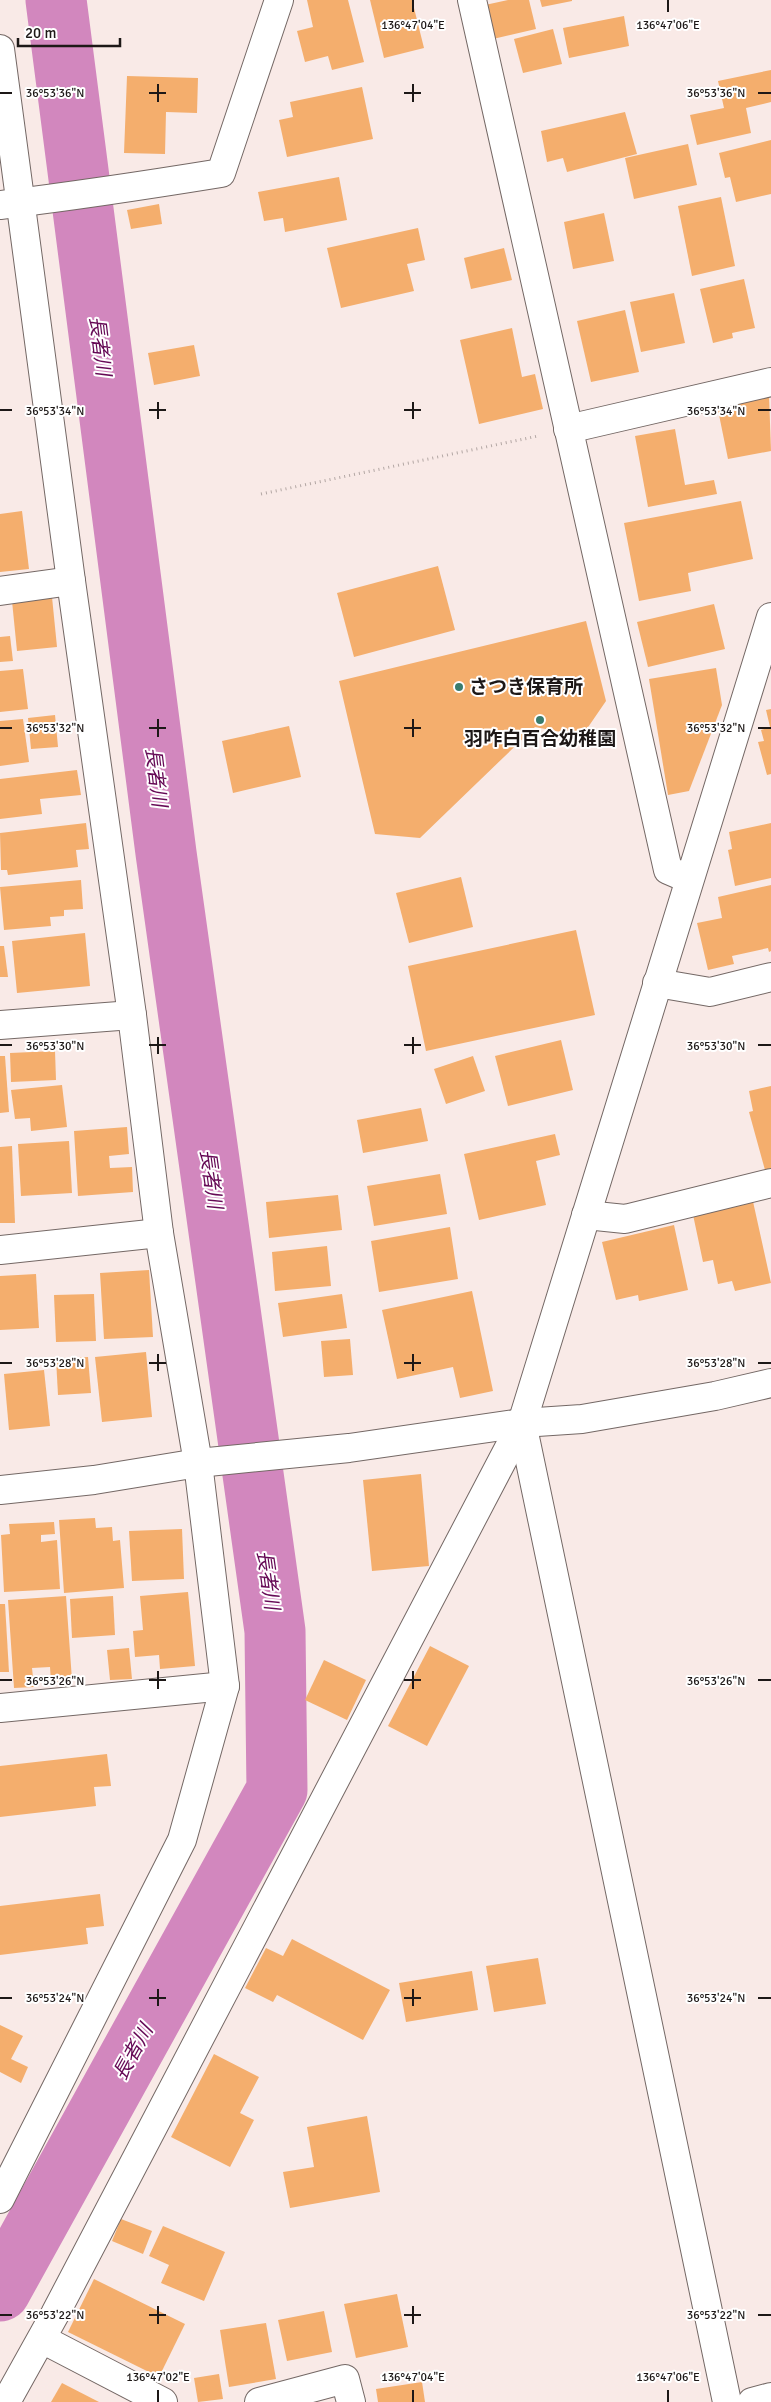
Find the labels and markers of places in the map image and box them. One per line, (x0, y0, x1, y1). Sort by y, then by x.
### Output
place label: さつき保育所 (469, 675, 583, 699)
marker: さつき保育所 (453, 681, 465, 693)
marker: 羽咋白百合幼稚園 (534, 714, 546, 726)
place label: 羽咋白百合幼稚園 (464, 727, 616, 751)

